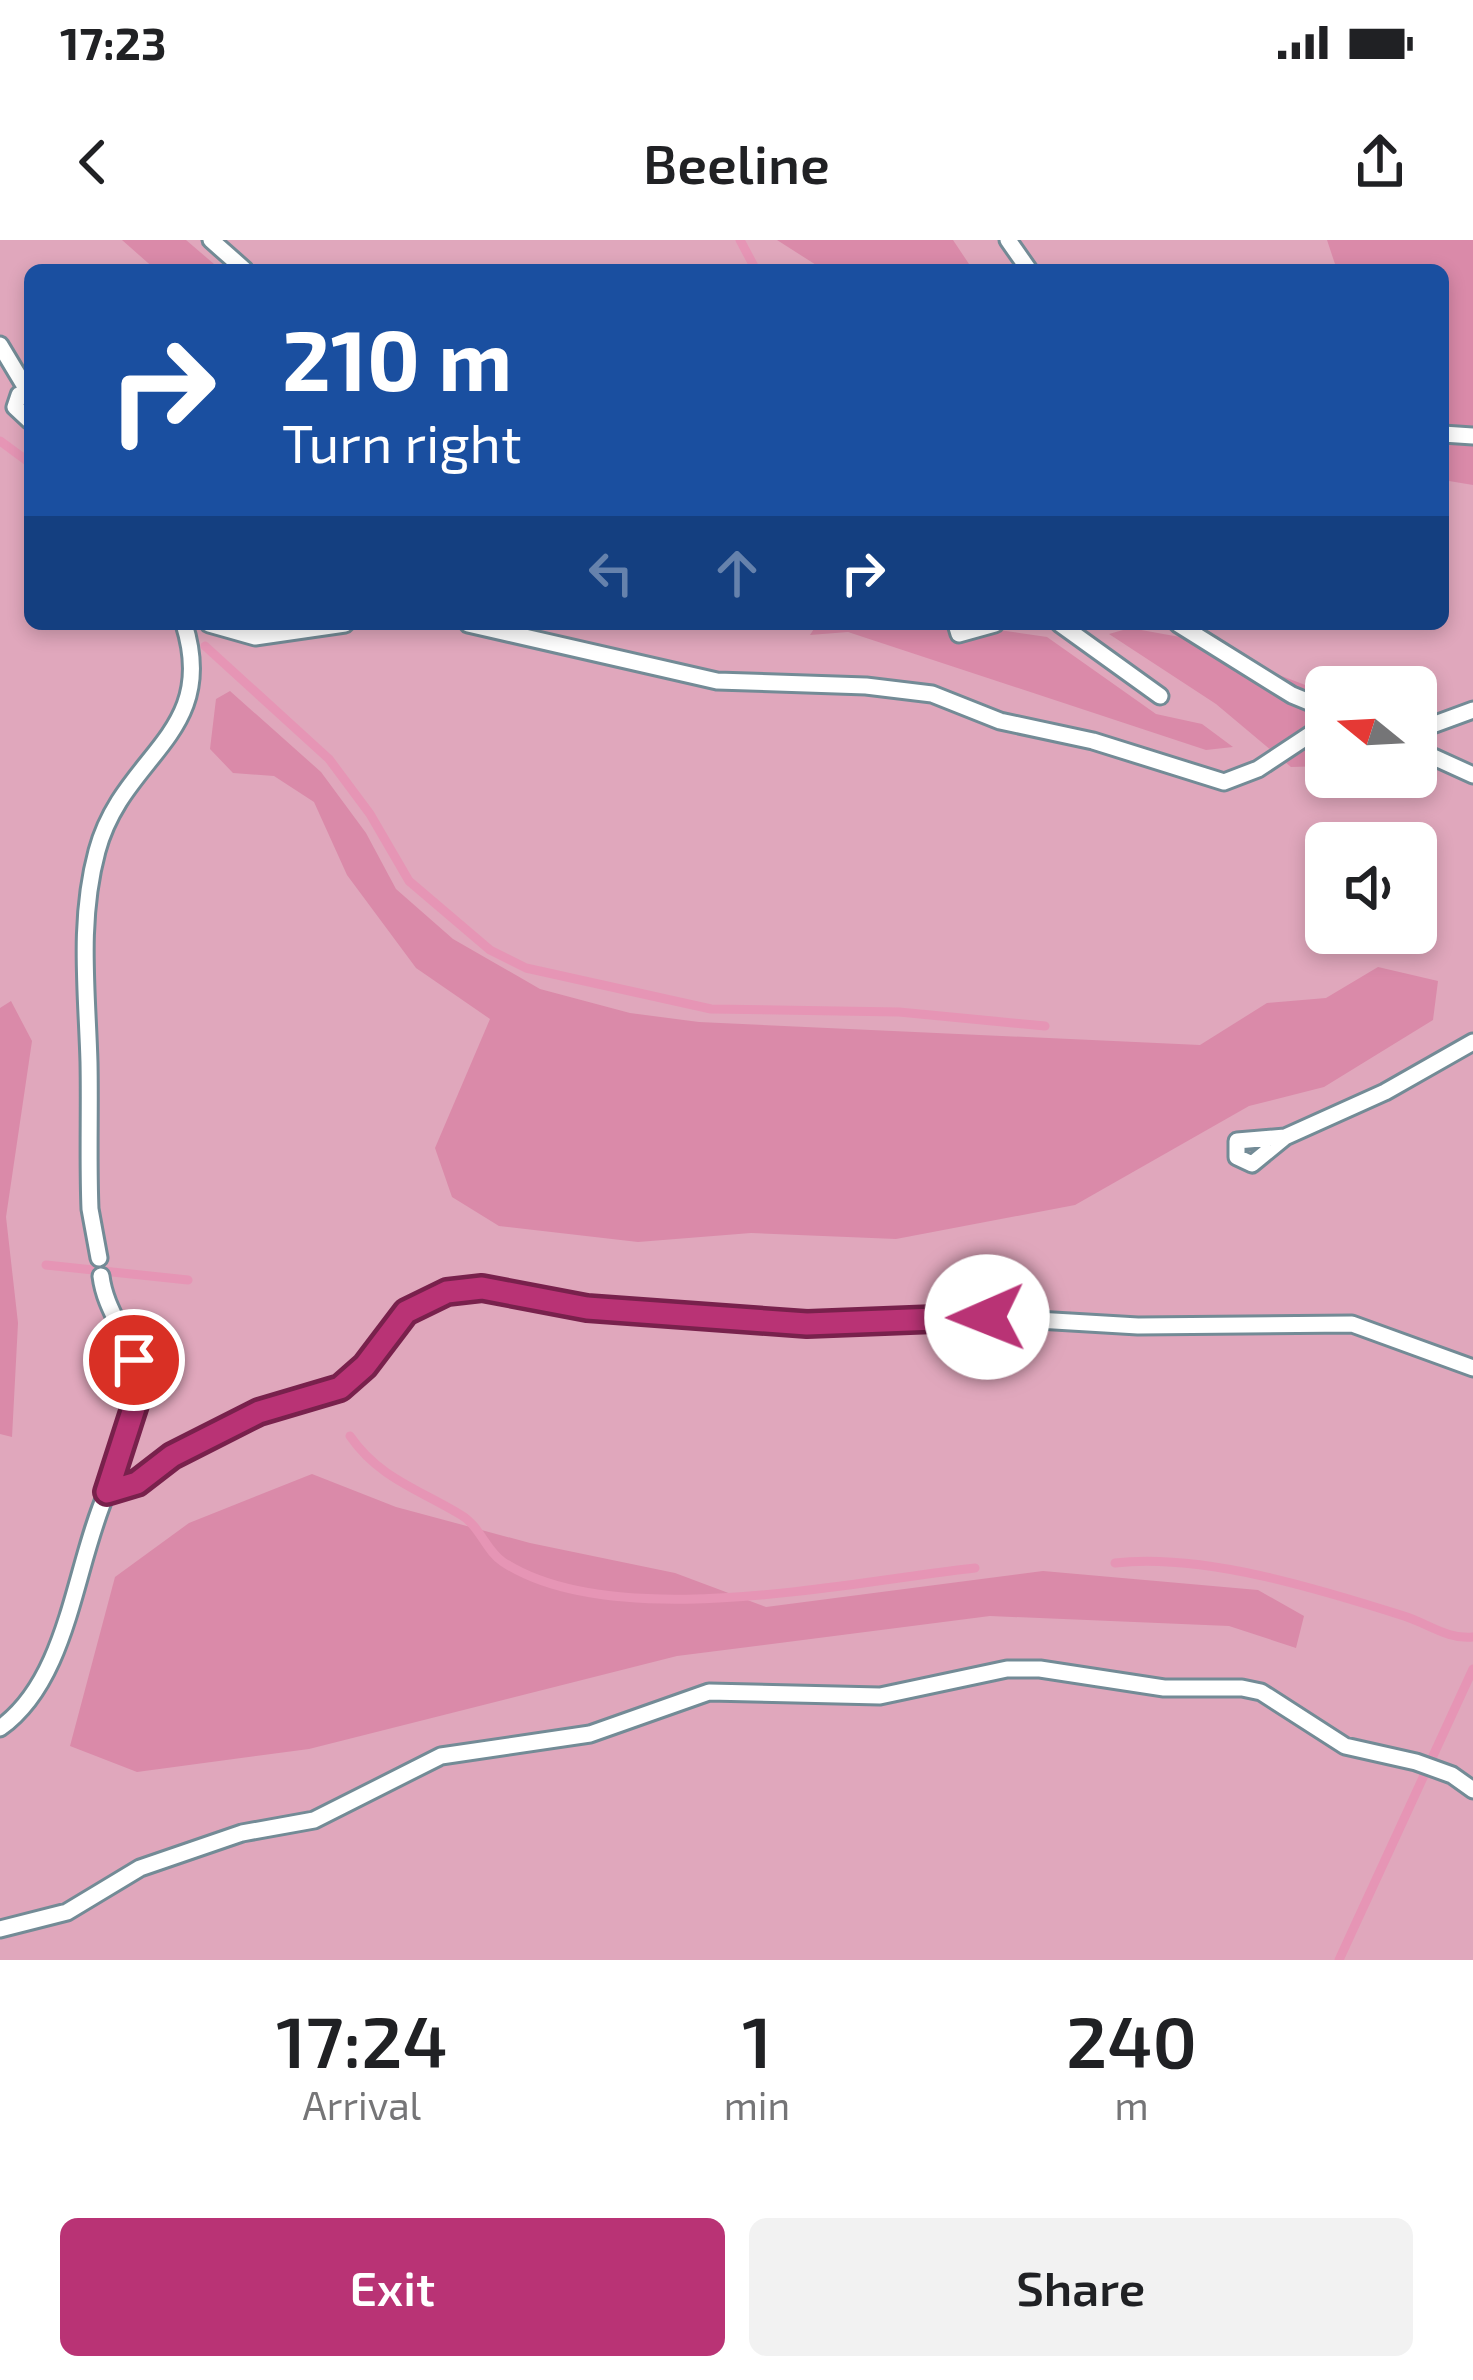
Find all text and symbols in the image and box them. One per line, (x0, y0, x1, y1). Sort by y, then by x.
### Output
text: 17:23 (60, 15, 166, 69)
icon: back (60, 129, 126, 195)
icon: share (1347, 129, 1413, 195)
text: Beeline (643, 130, 830, 195)
text: 210 m (282, 307, 512, 408)
icon: right (84, 312, 240, 468)
text: Turn right (282, 409, 522, 474)
icon: left (578, 540, 644, 606)
icon: ahead (704, 540, 770, 606)
icon: right (830, 540, 896, 606)
north arrow (1305, 666, 1437, 798)
map controls (1305, 666, 1437, 954)
button: sound (1305, 822, 1437, 954)
position arrow (924, 1254, 1050, 1380)
pin (83, 1309, 185, 1411)
icon: arrive (101, 1327, 167, 1393)
text: 17:24 (276, 1996, 448, 2082)
text: 1 (742, 1996, 772, 2082)
text: 240 (1066, 1996, 1197, 2082)
text: Arrival (303, 2081, 421, 2128)
text: min (724, 2081, 790, 2128)
text: m (1115, 2081, 1149, 2128)
button: Exit (60, 2218, 725, 2356)
button: Share (749, 2218, 1413, 2356)

